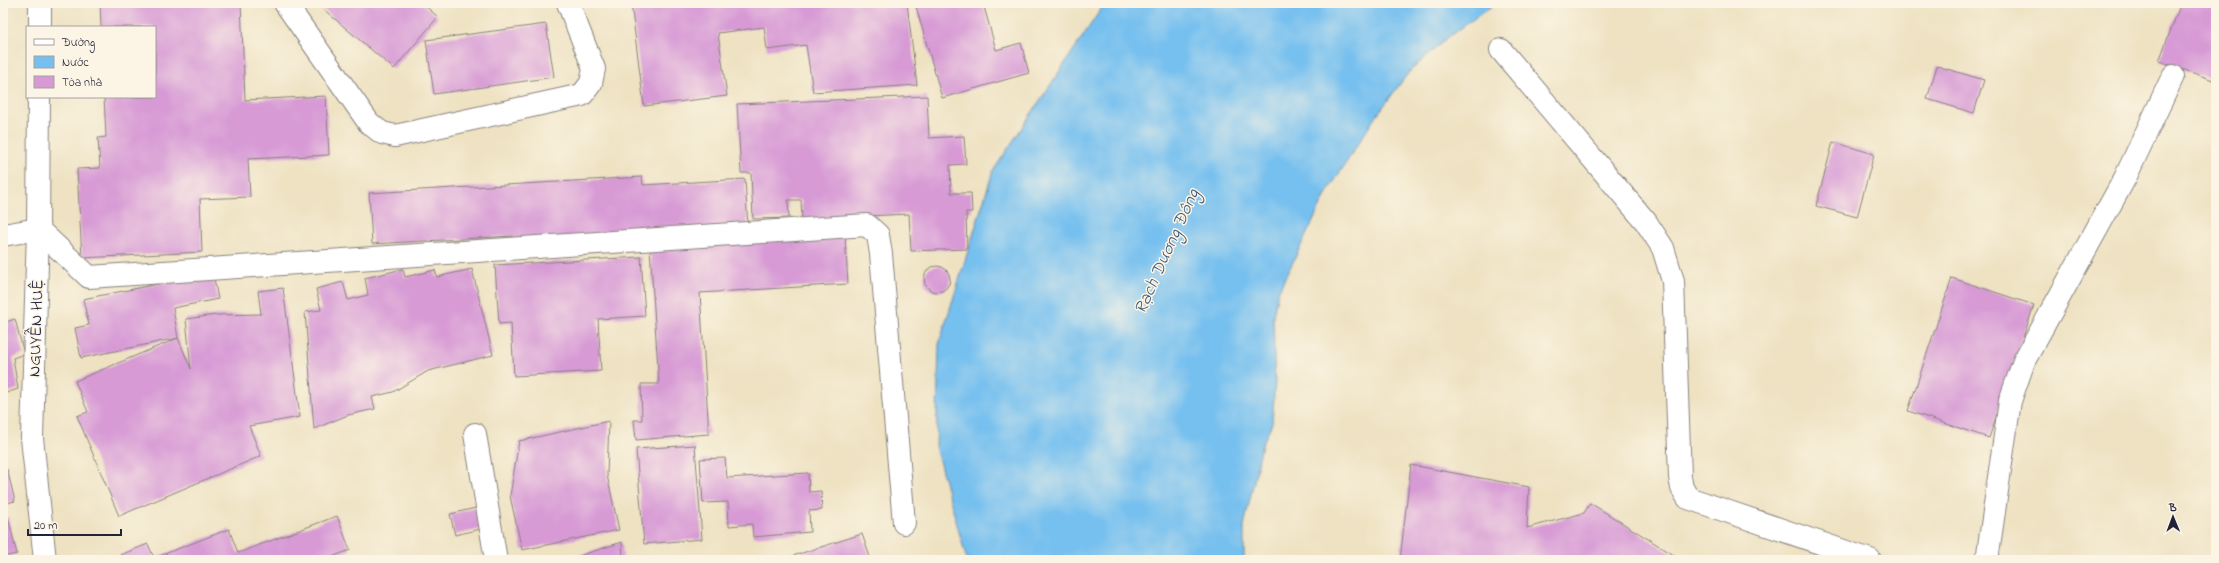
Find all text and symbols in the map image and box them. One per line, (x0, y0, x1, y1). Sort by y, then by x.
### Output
legend (26, 26, 156, 98)
text: Đường (61, 34, 95, 53)
text: Nước (62, 54, 89, 72)
text: Tòa nhà (62, 74, 102, 92)
water label: Rạch Dương Đông (1129, 184, 1207, 319)
street label: NGUYỄN HUỆ (22, 279, 51, 378)
north arrow (2153, 497, 2193, 537)
text: B (2168, 500, 2177, 516)
scale bar (28, 511, 121, 537)
text: 20 m (34, 517, 57, 535)

